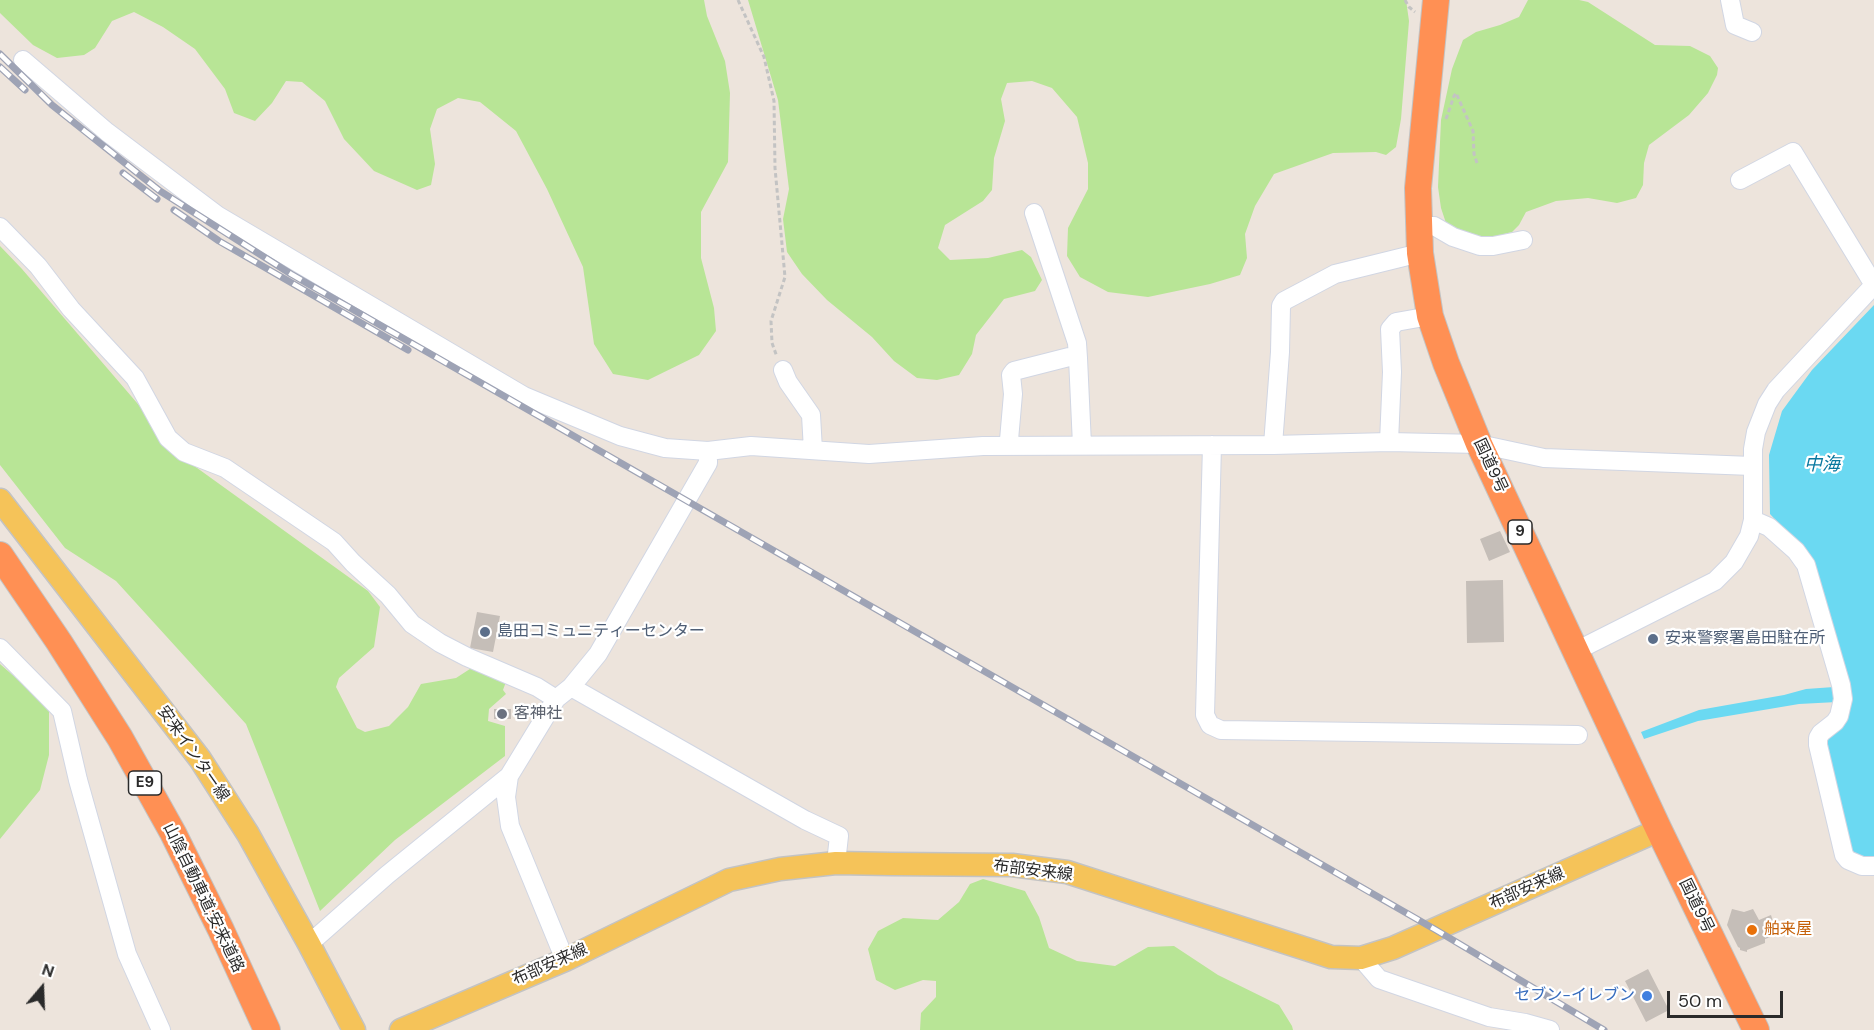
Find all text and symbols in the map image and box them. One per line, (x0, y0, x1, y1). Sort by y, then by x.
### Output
street label: 国道9号 (1469, 436, 1511, 496)
water label: 中海 (1804, 454, 1840, 476)
road number: 9 (1508, 520, 1532, 544)
place label: 島田コミュニティーセンター (497, 622, 705, 642)
marker: 島田コミュニティーセンター (478, 625, 492, 639)
place label: 安来警察署島田駐在所 (1665, 629, 1825, 649)
marker: 安来警察署島田駐在所 (1646, 632, 1660, 646)
street label: 安来インター線 (153, 703, 233, 805)
place label: 客神社 (514, 704, 562, 724)
marker: 客神社 (495, 707, 509, 721)
road number: E9 (128, 771, 162, 795)
street label: 山陰自動車道;安来道路 (159, 820, 247, 976)
street label: 布部安来線 (992, 857, 1074, 885)
street label: 布部安来線 (1487, 864, 1567, 914)
street label: 国道9号 (1675, 876, 1717, 936)
place label: 舶来屋 (1764, 920, 1812, 940)
marker: 舶来屋 (1745, 923, 1759, 937)
street label: 布部安来線 (510, 940, 590, 990)
north arrow (12, 958, 72, 1018)
text: N (39, 959, 57, 982)
scale bar (1670, 979, 1786, 1017)
place label: セブン-イレブン (1514, 986, 1635, 1006)
marker: セブン-イレブン (1640, 989, 1654, 1003)
text: 50 m (1678, 989, 1722, 1013)

